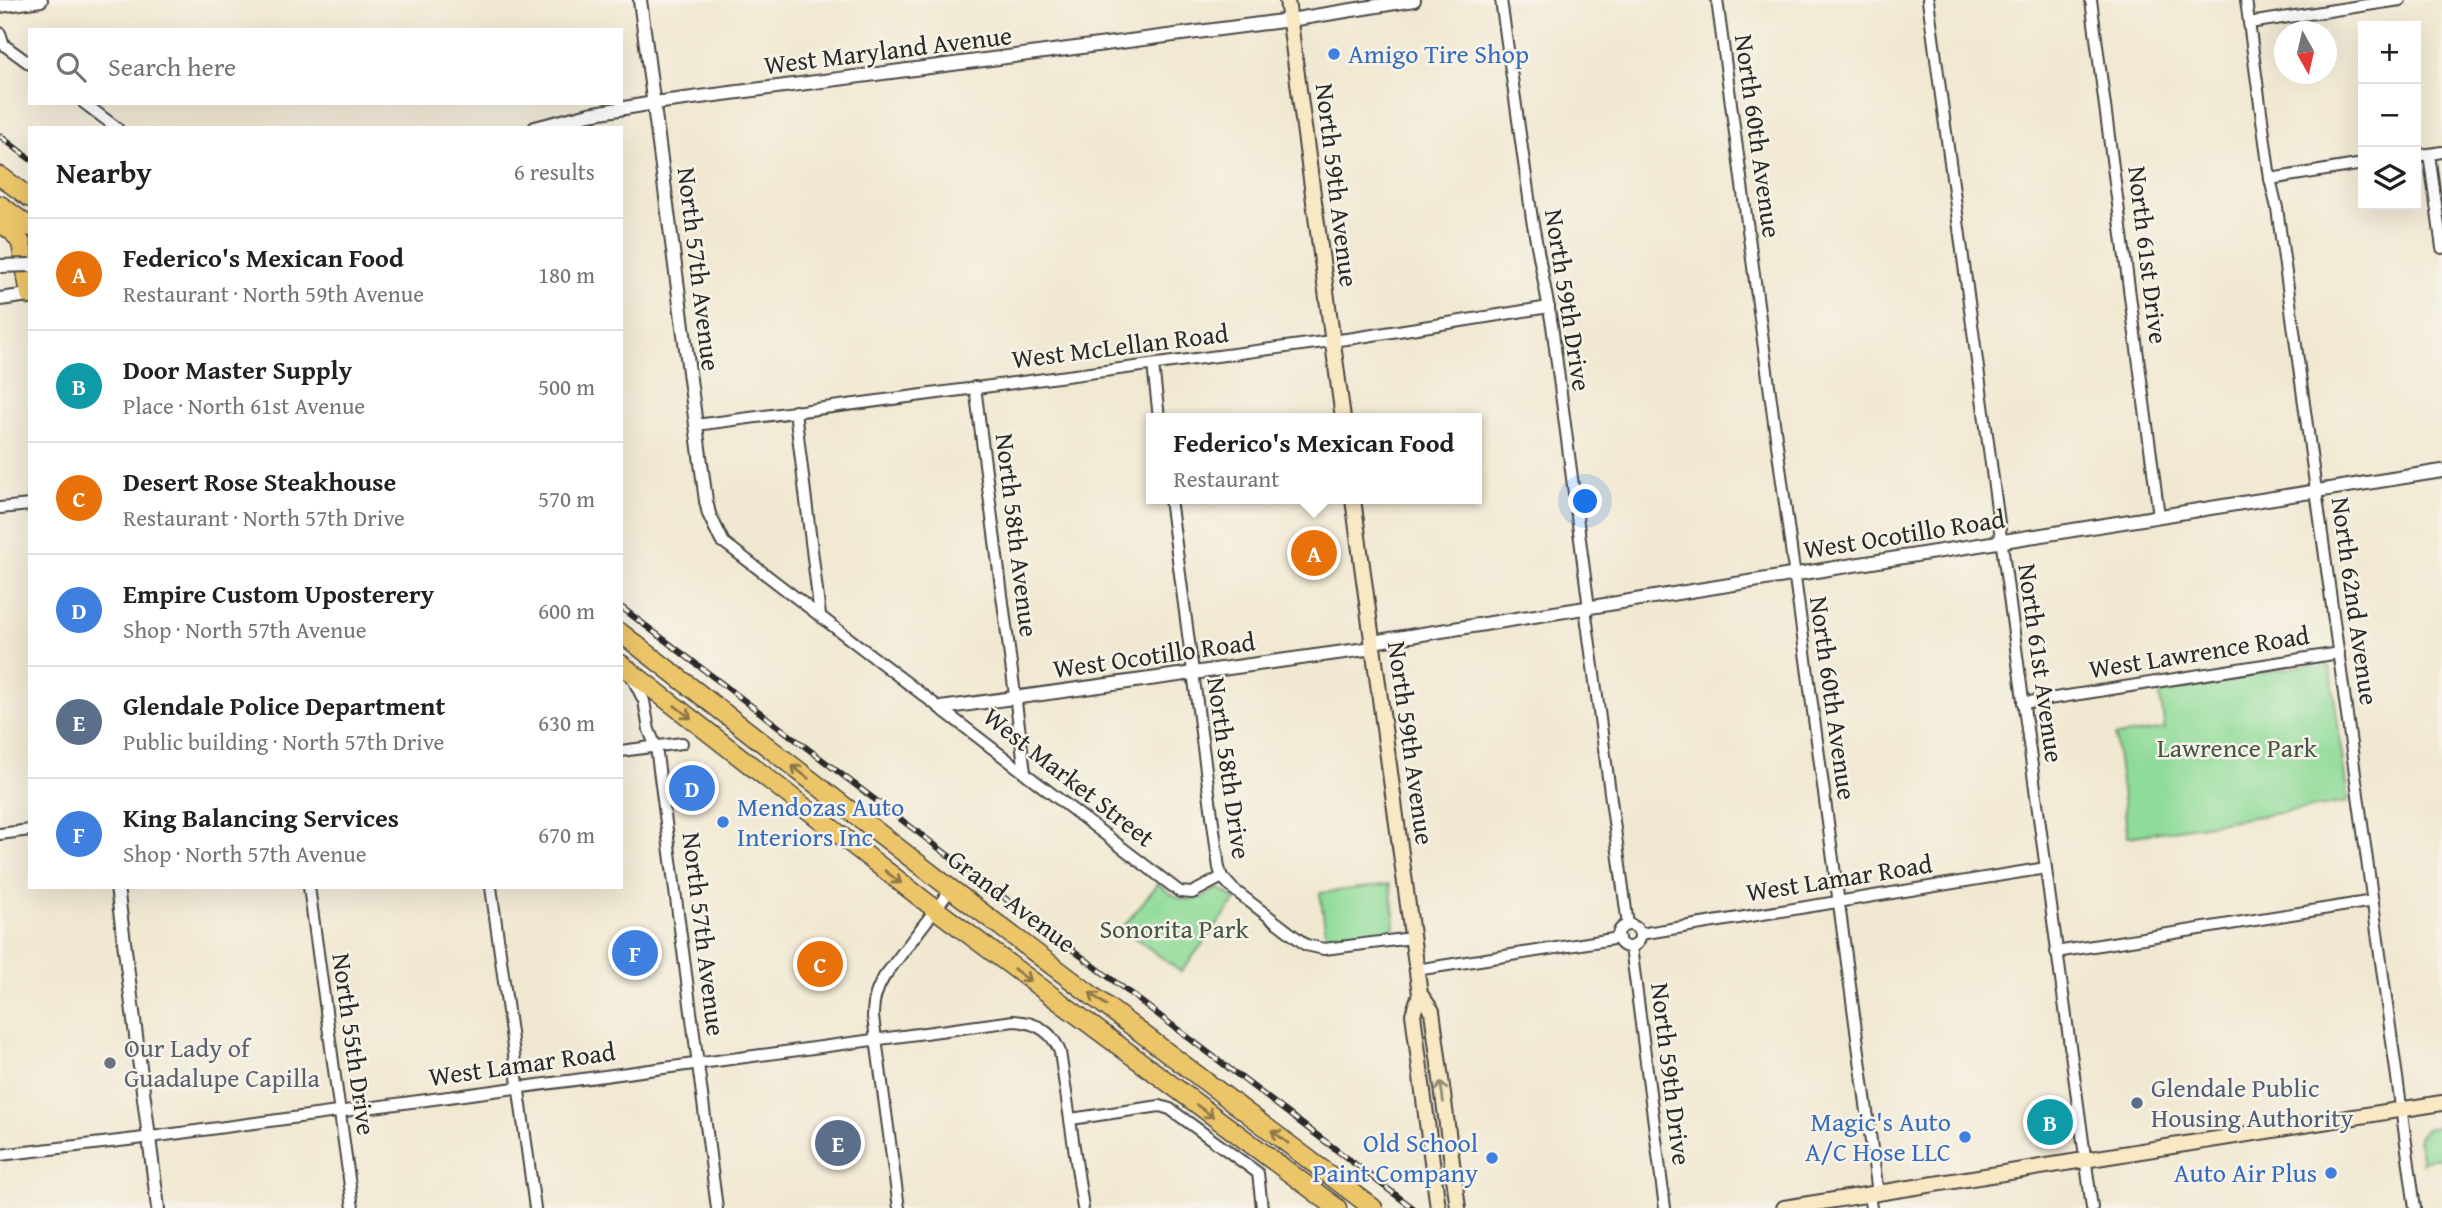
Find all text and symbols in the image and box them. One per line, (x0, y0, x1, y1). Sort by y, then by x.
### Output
street label: West Maryland Avenue (762, 15, 1014, 84)
north arrow (2274, 21, 2337, 84)
map controls (2358, 21, 2421, 210)
button: + (2358, 21, 2421, 84)
search box (28, 28, 623, 105)
street label: North 60th Avenue (1725, 32, 1792, 240)
place label: Amigo Tire Shop (1348, 34, 1529, 73)
marker: Amigo Tire Shop (1326, 46, 1342, 62)
text: Search here (108, 47, 236, 86)
icon: search (52, 48, 90, 86)
street label: North 59th Avenue (1306, 81, 1369, 289)
button: − (2358, 84, 2421, 147)
button: layers (2358, 147, 2421, 210)
text: Nearby (56, 150, 152, 194)
text: 6 results (514, 155, 595, 188)
street label: North 61st Drive (2118, 164, 2179, 346)
street label: North 57th Avenue (668, 165, 731, 373)
street label: North 59th Drive (1535, 206, 1602, 394)
text: Federico's Mexican Food (123, 238, 404, 277)
text: A (72, 258, 86, 291)
text: 180 m (538, 258, 595, 291)
text: Restaurant · North 59th Avenue (123, 277, 424, 310)
street label: West McLellan Road (1009, 313, 1231, 378)
text: Door Master Supply (123, 350, 352, 389)
text: B (72, 370, 86, 403)
text: 500 m (538, 370, 595, 403)
text: Place · North 61st Avenue (123, 389, 365, 422)
popup (1146, 413, 1482, 504)
text: Federico's Mexican Food (1174, 423, 1454, 462)
street label: North 58th Avenue (986, 431, 1049, 639)
text: Desert Rose Steakhouse (123, 462, 396, 501)
text: Restaurant (1174, 462, 1279, 495)
text: C (72, 482, 86, 515)
text: 570 m (538, 482, 595, 515)
your location (1568, 484, 1602, 518)
street label: North 62nd Avenue (2322, 494, 2389, 707)
street label: West Ocotillo Road (1800, 498, 2008, 569)
text: Restaurant · North 57th Drive (123, 501, 405, 534)
pin: A (1291, 527, 1337, 579)
street label: North 61st Avenue (2008, 561, 2075, 765)
text: Empire Custom Uposterery (123, 574, 434, 613)
text: D (72, 594, 86, 627)
text: 600 m (538, 594, 595, 627)
street label: North 60th Avenue (1800, 594, 1867, 802)
text: Shop · North 57th Avenue (123, 613, 367, 646)
street label: West Lawrence Road (2086, 615, 2312, 688)
street label: West Ocotillo Road (1050, 621, 1258, 688)
street label: North 59th Avenue (1378, 639, 1445, 847)
street label: North 58th Drive (1197, 674, 1262, 861)
text: Glendale Police Department (123, 686, 445, 725)
street label: West Market Street (975, 697, 1163, 856)
one-way arrow (673, 704, 692, 719)
text: E (73, 706, 85, 739)
text: 630 m (538, 706, 595, 739)
text: Public building · North 57th Drive (123, 725, 444, 758)
park label: Lawrence Park (2157, 728, 2318, 767)
pin: D (669, 762, 715, 814)
one-way arrow (791, 765, 809, 780)
place label: Mendozas Auto Interiors Inc (737, 787, 904, 856)
text: King Balancing Services (123, 798, 399, 837)
marker: Mendozas Auto Interiors Inc (715, 814, 731, 830)
text: F (73, 818, 85, 851)
text: 670 m (538, 818, 595, 851)
street label: North 57th Avenue (673, 830, 736, 1038)
text: Shop · North 57th Avenue (123, 837, 367, 870)
street label: Grand Avenue (940, 839, 1085, 962)
street label: West Lamar Road (1743, 844, 1935, 911)
one-way arrow (883, 869, 901, 884)
park label: Sonorita Park (1099, 909, 1249, 948)
pin: F (612, 927, 658, 979)
pin: C (797, 938, 843, 990)
street label: North 55th Drive (322, 950, 387, 1137)
one-way arrow (1012, 968, 1031, 982)
street label: North 59th Drive (1641, 981, 1702, 1167)
one-way arrow (1090, 992, 1108, 1007)
place label: Our Lady of Guadalupe Capilla (124, 1028, 321, 1097)
street label: West Lamar Road (426, 1031, 618, 1096)
marker: Our Lady of Guadalupe Capilla (102, 1055, 118, 1071)
place label: Glendale Public Housing Authority (2151, 1068, 2354, 1137)
one-way arrow (1436, 1081, 1449, 1104)
marker: Glendale Public Housing Authority (2129, 1095, 2145, 1111)
pin: B (2027, 1096, 2073, 1148)
place label: Magic's Auto A/C Hose LLC (1805, 1102, 1951, 1171)
one-way arrow (1195, 1103, 1214, 1118)
pin: E (815, 1117, 861, 1169)
place label: Old School Paint Company (1312, 1123, 1478, 1192)
marker: Magic's Auto A/C Hose LLC (1957, 1129, 1973, 1145)
one-way arrow (1270, 1130, 1289, 1145)
marker: Old School Paint Company (1484, 1150, 1500, 1166)
place label: Auto Air Plus (2174, 1153, 2317, 1192)
marker: Auto Air Plus (2323, 1165, 2339, 1181)

